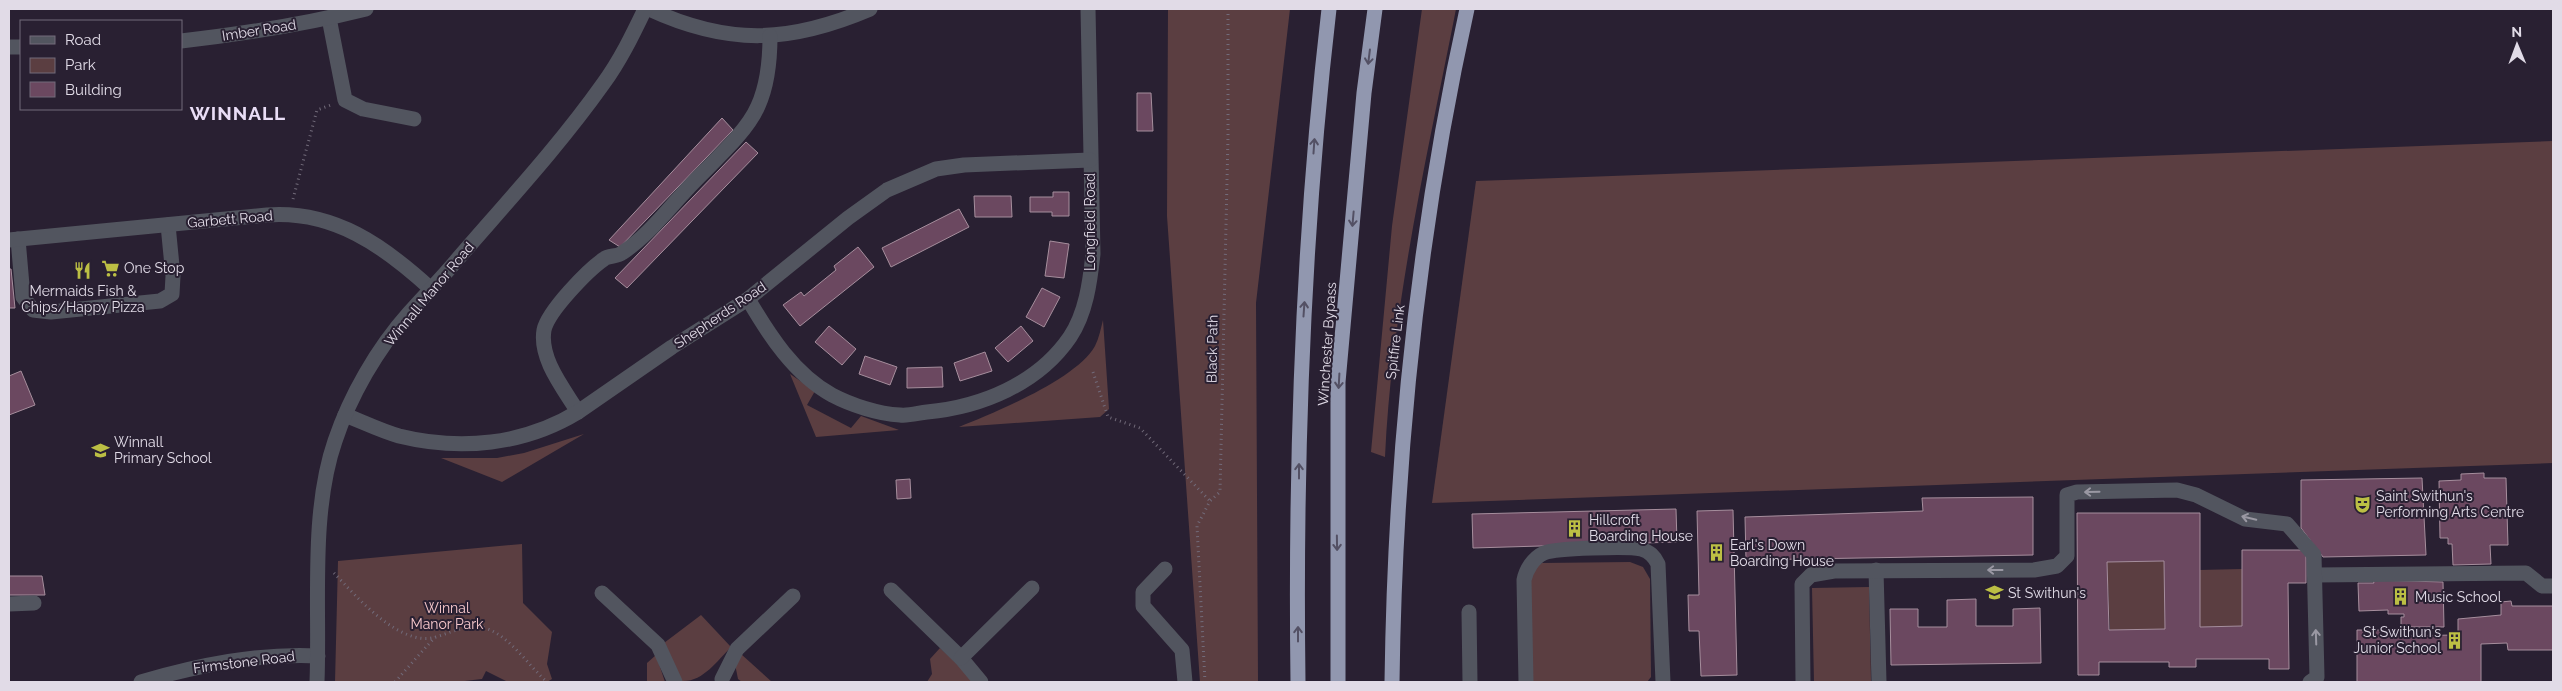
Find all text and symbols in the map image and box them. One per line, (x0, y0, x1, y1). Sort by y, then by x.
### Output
street label: Imber Road (221, 16, 297, 44)
legend (20, 20, 182, 110)
north arrow (2492, 20, 2542, 70)
text: N (2511, 24, 2522, 40)
text: Road (65, 31, 101, 49)
one-way arrow (1364, 49, 1374, 65)
text: Park (65, 56, 96, 74)
text: Building (65, 81, 122, 99)
district label: WINNALL (190, 102, 286, 124)
one-way arrow (1310, 139, 1319, 155)
street label: Longfield Road (1082, 173, 1098, 271)
street label: Garbett Road (187, 207, 273, 231)
one-way arrow (1348, 211, 1358, 227)
street label: Winnall Manor Road (381, 239, 477, 349)
supermarket icon: One Stop (100, 258, 120, 278)
place label: One Stop (124, 260, 185, 276)
restaurant icon: Mermaids Fish & Chips/Happy Pizza (73, 261, 93, 281)
street label: Shepherds Road (671, 278, 769, 352)
street label: Winchester Bypass (1315, 281, 1339, 407)
place label: Mermaids Fish & Chips/Happy Pizza (21, 283, 145, 315)
one-way arrow (1300, 301, 1309, 317)
street label: Spitfire Link (1382, 303, 1408, 380)
street label: Black Path (1203, 315, 1221, 383)
one-way arrow (1334, 372, 1343, 388)
place label: Winnall Primary School (114, 434, 212, 466)
school or university icon: Winnall Primary School (90, 440, 110, 460)
one-way arrow (1294, 463, 1304, 480)
one-way arrow (2084, 487, 2100, 497)
place label: Saint Swithun's Performing Arts Centre (2376, 488, 2524, 520)
theatre icon: Saint Swithun's Performing Arts Centre (2352, 494, 2372, 514)
place label: Hillcroft Boarding House (1589, 512, 1693, 544)
one-way arrow (2241, 513, 2257, 522)
building icon: Hillcroft Boarding House (1565, 518, 1585, 538)
one-way arrow (1332, 534, 1342, 551)
place label: Earl's Down Boarding House (1730, 537, 1834, 569)
building icon: Earl's Down Boarding House (1706, 543, 1726, 563)
one-way arrow (1988, 565, 2004, 575)
school or university icon: St Swithun's (1984, 583, 2004, 603)
place label: St Swithun's (2008, 585, 2086, 601)
building icon: Music School (2391, 587, 2411, 607)
place label: Music School (2415, 589, 2502, 605)
park label: Winnal Manor Park (410, 600, 484, 632)
place label: St Swithun's Junior School (2354, 624, 2441, 656)
one-way arrow (1293, 626, 1303, 642)
one-way arrow (2312, 629, 2321, 645)
building icon: St Swithun's Junior School (2445, 630, 2465, 650)
street label: Firmstone Road (192, 648, 296, 676)

